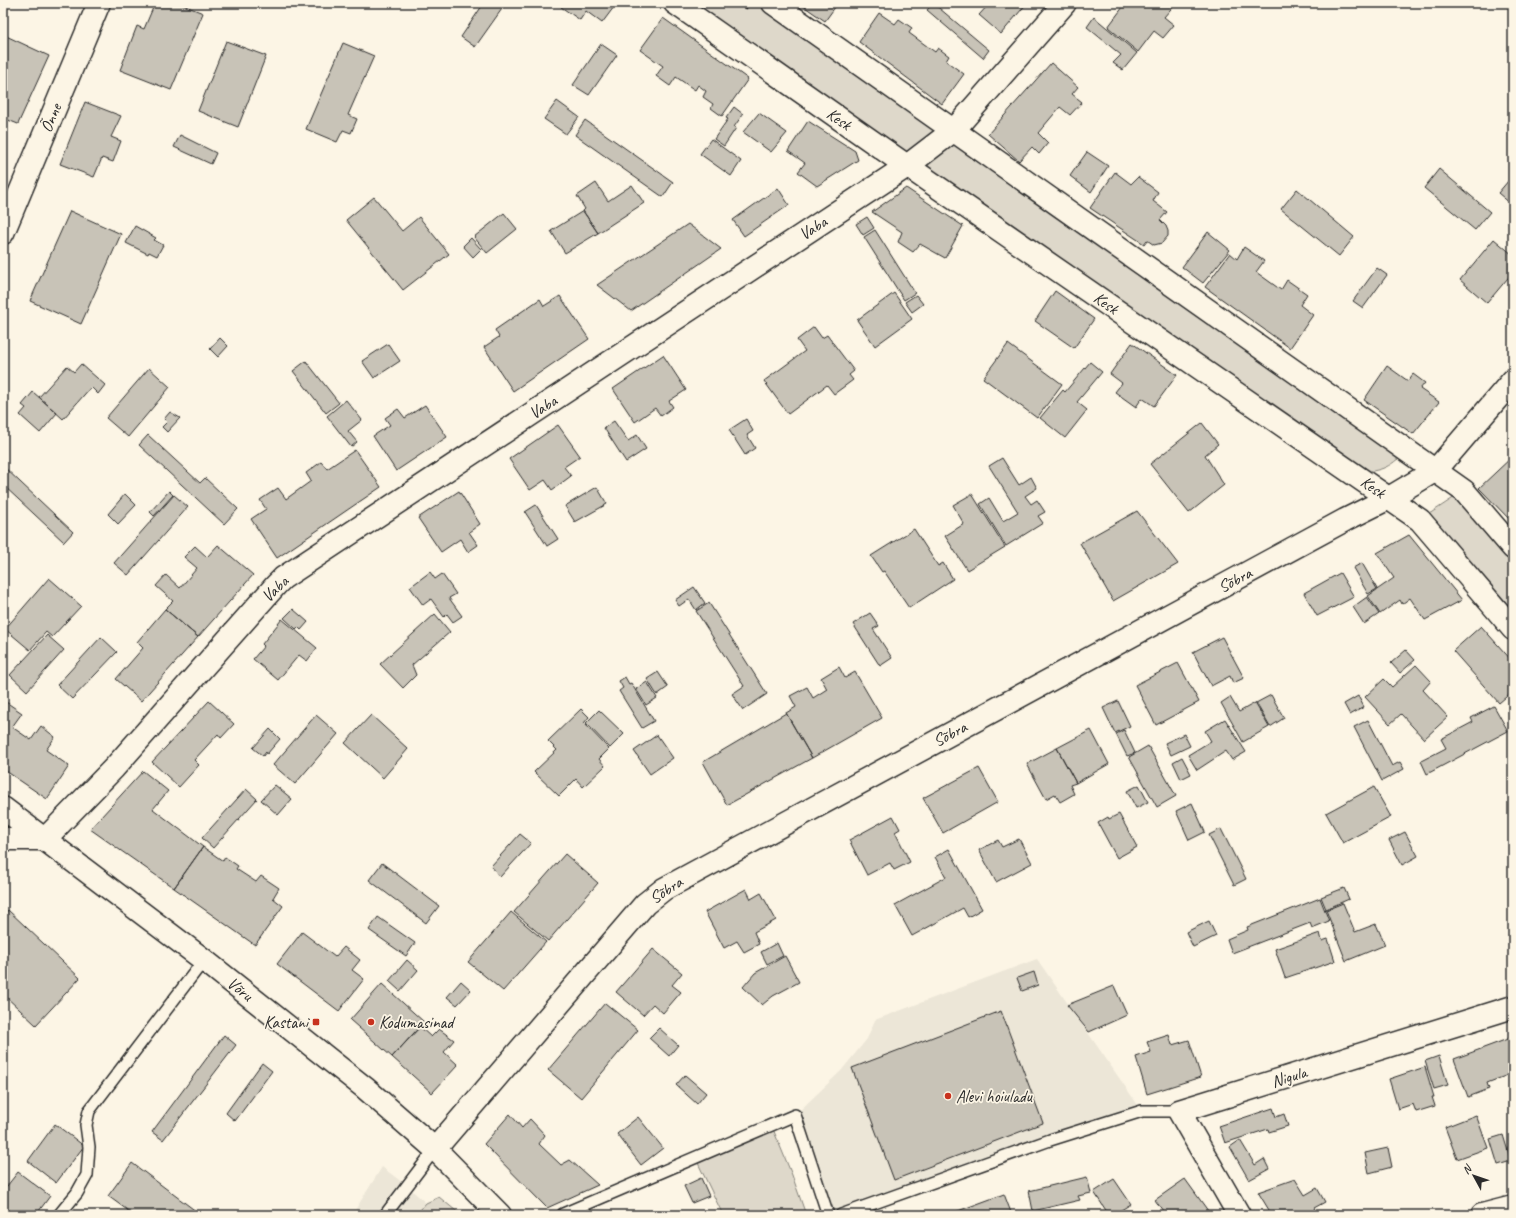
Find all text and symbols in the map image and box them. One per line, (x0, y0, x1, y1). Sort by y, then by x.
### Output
street label: Õnne (36, 99, 67, 136)
street label: Kesk (823, 103, 857, 136)
street label: Vaba (795, 211, 832, 245)
street label: Kesk (1090, 287, 1124, 320)
street label: Vaba (525, 390, 562, 424)
street label: Kesk (1357, 471, 1391, 504)
street label: Sõbra (1215, 562, 1257, 598)
street label: Vaba (257, 571, 294, 607)
street label: Sõbra (930, 716, 972, 752)
street label: Sõbra (646, 871, 688, 908)
street label: Võru (223, 972, 258, 1007)
place label: Kastani (264, 1012, 311, 1033)
place label: Kodumasinad (379, 1012, 456, 1033)
marker: Kastani (311, 1017, 321, 1027)
marker: Kodumasinad (366, 1017, 376, 1027)
street label: Nigula (1269, 1061, 1311, 1092)
place label: Alevi hoiuladu (956, 1086, 1034, 1107)
marker: Alevi hoiuladu (943, 1091, 953, 1101)
north arrow (1454, 1156, 1494, 1196)
text: N (1459, 1161, 1475, 1177)

